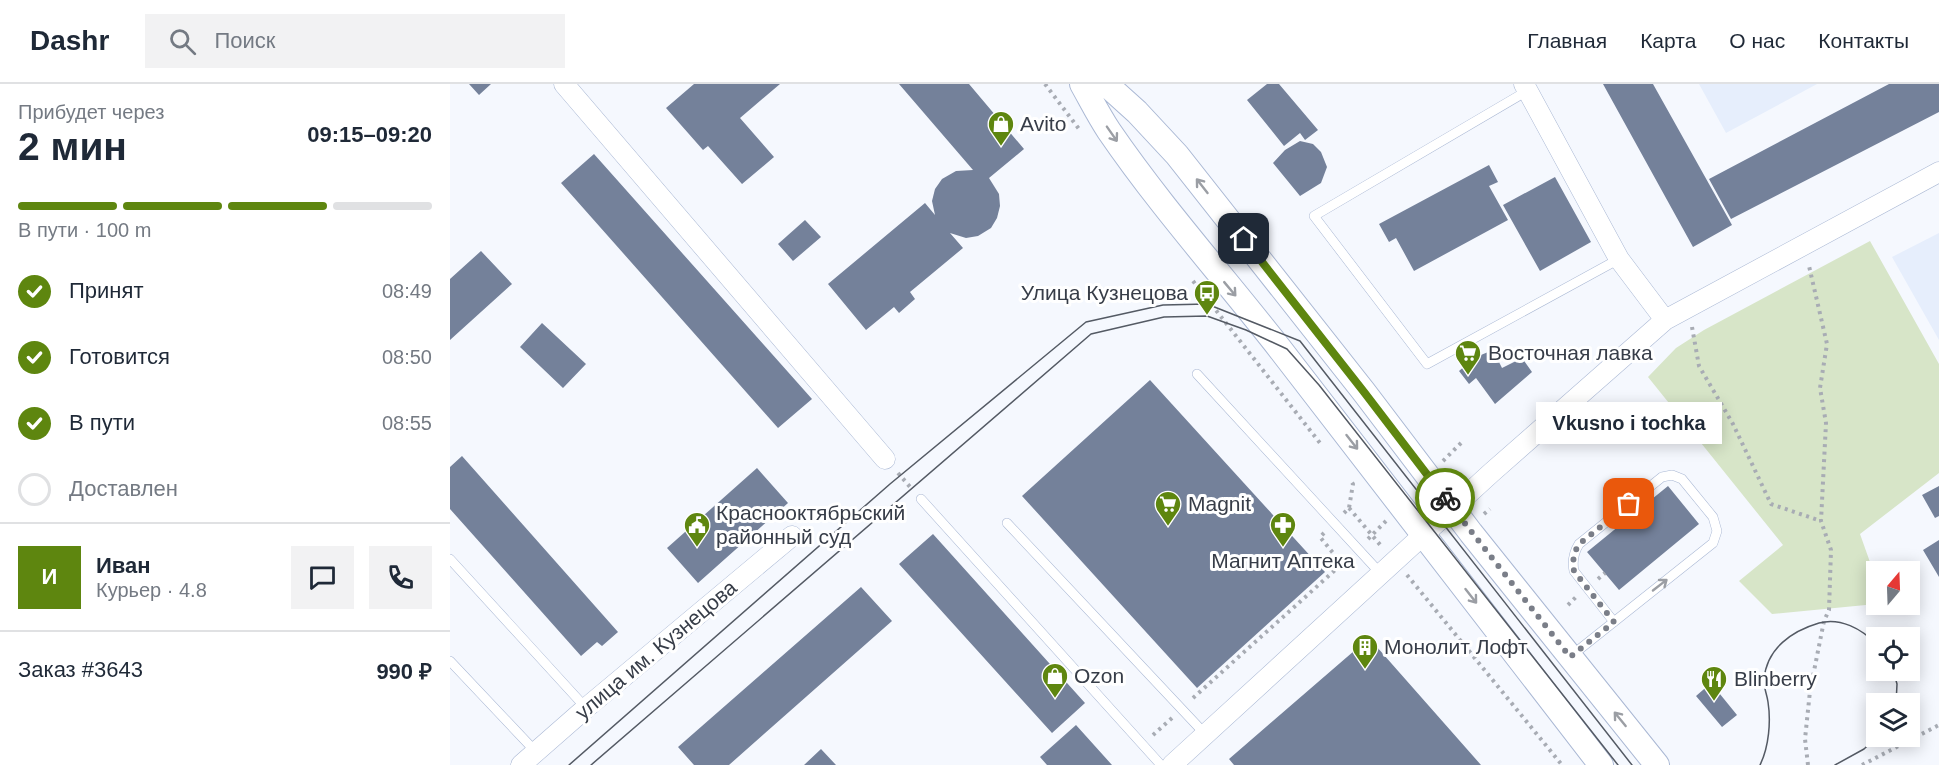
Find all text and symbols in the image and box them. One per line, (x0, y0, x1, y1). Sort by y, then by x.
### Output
search box (145, 14, 565, 68)
text: Dashr (30, 25, 109, 56)
icon: search (166, 25, 199, 58)
text: Поиск (214, 28, 275, 53)
text: Главная (1527, 29, 1607, 52)
text: Карта (1640, 29, 1696, 52)
text: О нас (1729, 29, 1785, 52)
text: Контакты (1818, 29, 1909, 52)
text: Прибудет через (18, 101, 164, 123)
shop icon: Avito (986, 109, 1016, 147)
place label: Avito (1020, 112, 1066, 135)
text: 09:15–09:20 (307, 122, 432, 147)
text: 2 мин (18, 125, 127, 168)
one-way arrow (1106, 126, 1118, 142)
one-way arrow (1195, 178, 1208, 194)
pin (1218, 213, 1269, 264)
text: В пути · 100 m (18, 219, 151, 241)
icon: home (1227, 222, 1260, 255)
icon: check (18, 275, 51, 308)
text: Принят (69, 278, 143, 303)
bus stop icon: Улица Кузнецова (1192, 278, 1222, 316)
text: 08:49 (382, 280, 432, 302)
place label: Улица Кузнецова (1021, 281, 1188, 304)
one-way arrow (1224, 281, 1237, 297)
supermarket icon: Восточная лавка (1453, 338, 1483, 376)
icon: check (18, 341, 51, 374)
place label: Восточная лавка (1488, 341, 1653, 364)
text: Готовится (69, 344, 170, 369)
text: 08:50 (382, 346, 432, 368)
callout: Vkusno i tochka (1536, 402, 1722, 444)
icon: check (18, 407, 51, 440)
text: В пути (69, 410, 135, 435)
text: 08:55 (382, 412, 432, 434)
text: Vkusno i tochka (1552, 412, 1706, 434)
one-way arrow (1345, 433, 1358, 449)
courier (1415, 468, 1475, 528)
text: Доставлен (69, 476, 178, 501)
pin (1603, 478, 1654, 529)
icon: bike (1429, 482, 1462, 515)
icon: bag (1612, 487, 1645, 520)
supermarket icon: Magnit (1153, 489, 1183, 527)
place label: Magnit (1188, 492, 1251, 515)
place label: Краснооктябрьский районный суд (716, 501, 905, 548)
public building icon: Краснооктябрьский районный суд (682, 510, 712, 548)
pharmacy icon: Магнит Аптека (1268, 510, 1298, 548)
button: chat (291, 546, 354, 609)
button: phone (369, 546, 432, 609)
place label: Магнит Аптека (1211, 549, 1355, 572)
text: Иван (96, 553, 151, 578)
north arrow (1866, 561, 1920, 615)
map controls (1866, 561, 1920, 747)
text: И (42, 564, 57, 589)
street label: улица им. Кузнецова (570, 575, 741, 724)
text: Курьер · 4.8 (96, 579, 207, 601)
one-way arrow (1652, 579, 1668, 592)
one-way arrow (1464, 588, 1477, 604)
button: locate (1866, 627, 1920, 681)
building icon: Монолит Лофт (1350, 632, 1380, 670)
place label: Монолит Лофт (1384, 635, 1528, 658)
text: Заказ #3643 (18, 657, 143, 682)
text: 990 ₽ (376, 659, 432, 684)
shop icon: Ozon (1040, 661, 1070, 699)
place label: Ozon (1074, 664, 1124, 687)
restaurant icon: Blinberry (1699, 664, 1729, 702)
place label: Blinberry (1734, 667, 1817, 690)
button: layers (1866, 693, 1920, 747)
one-way arrow (1614, 712, 1627, 728)

